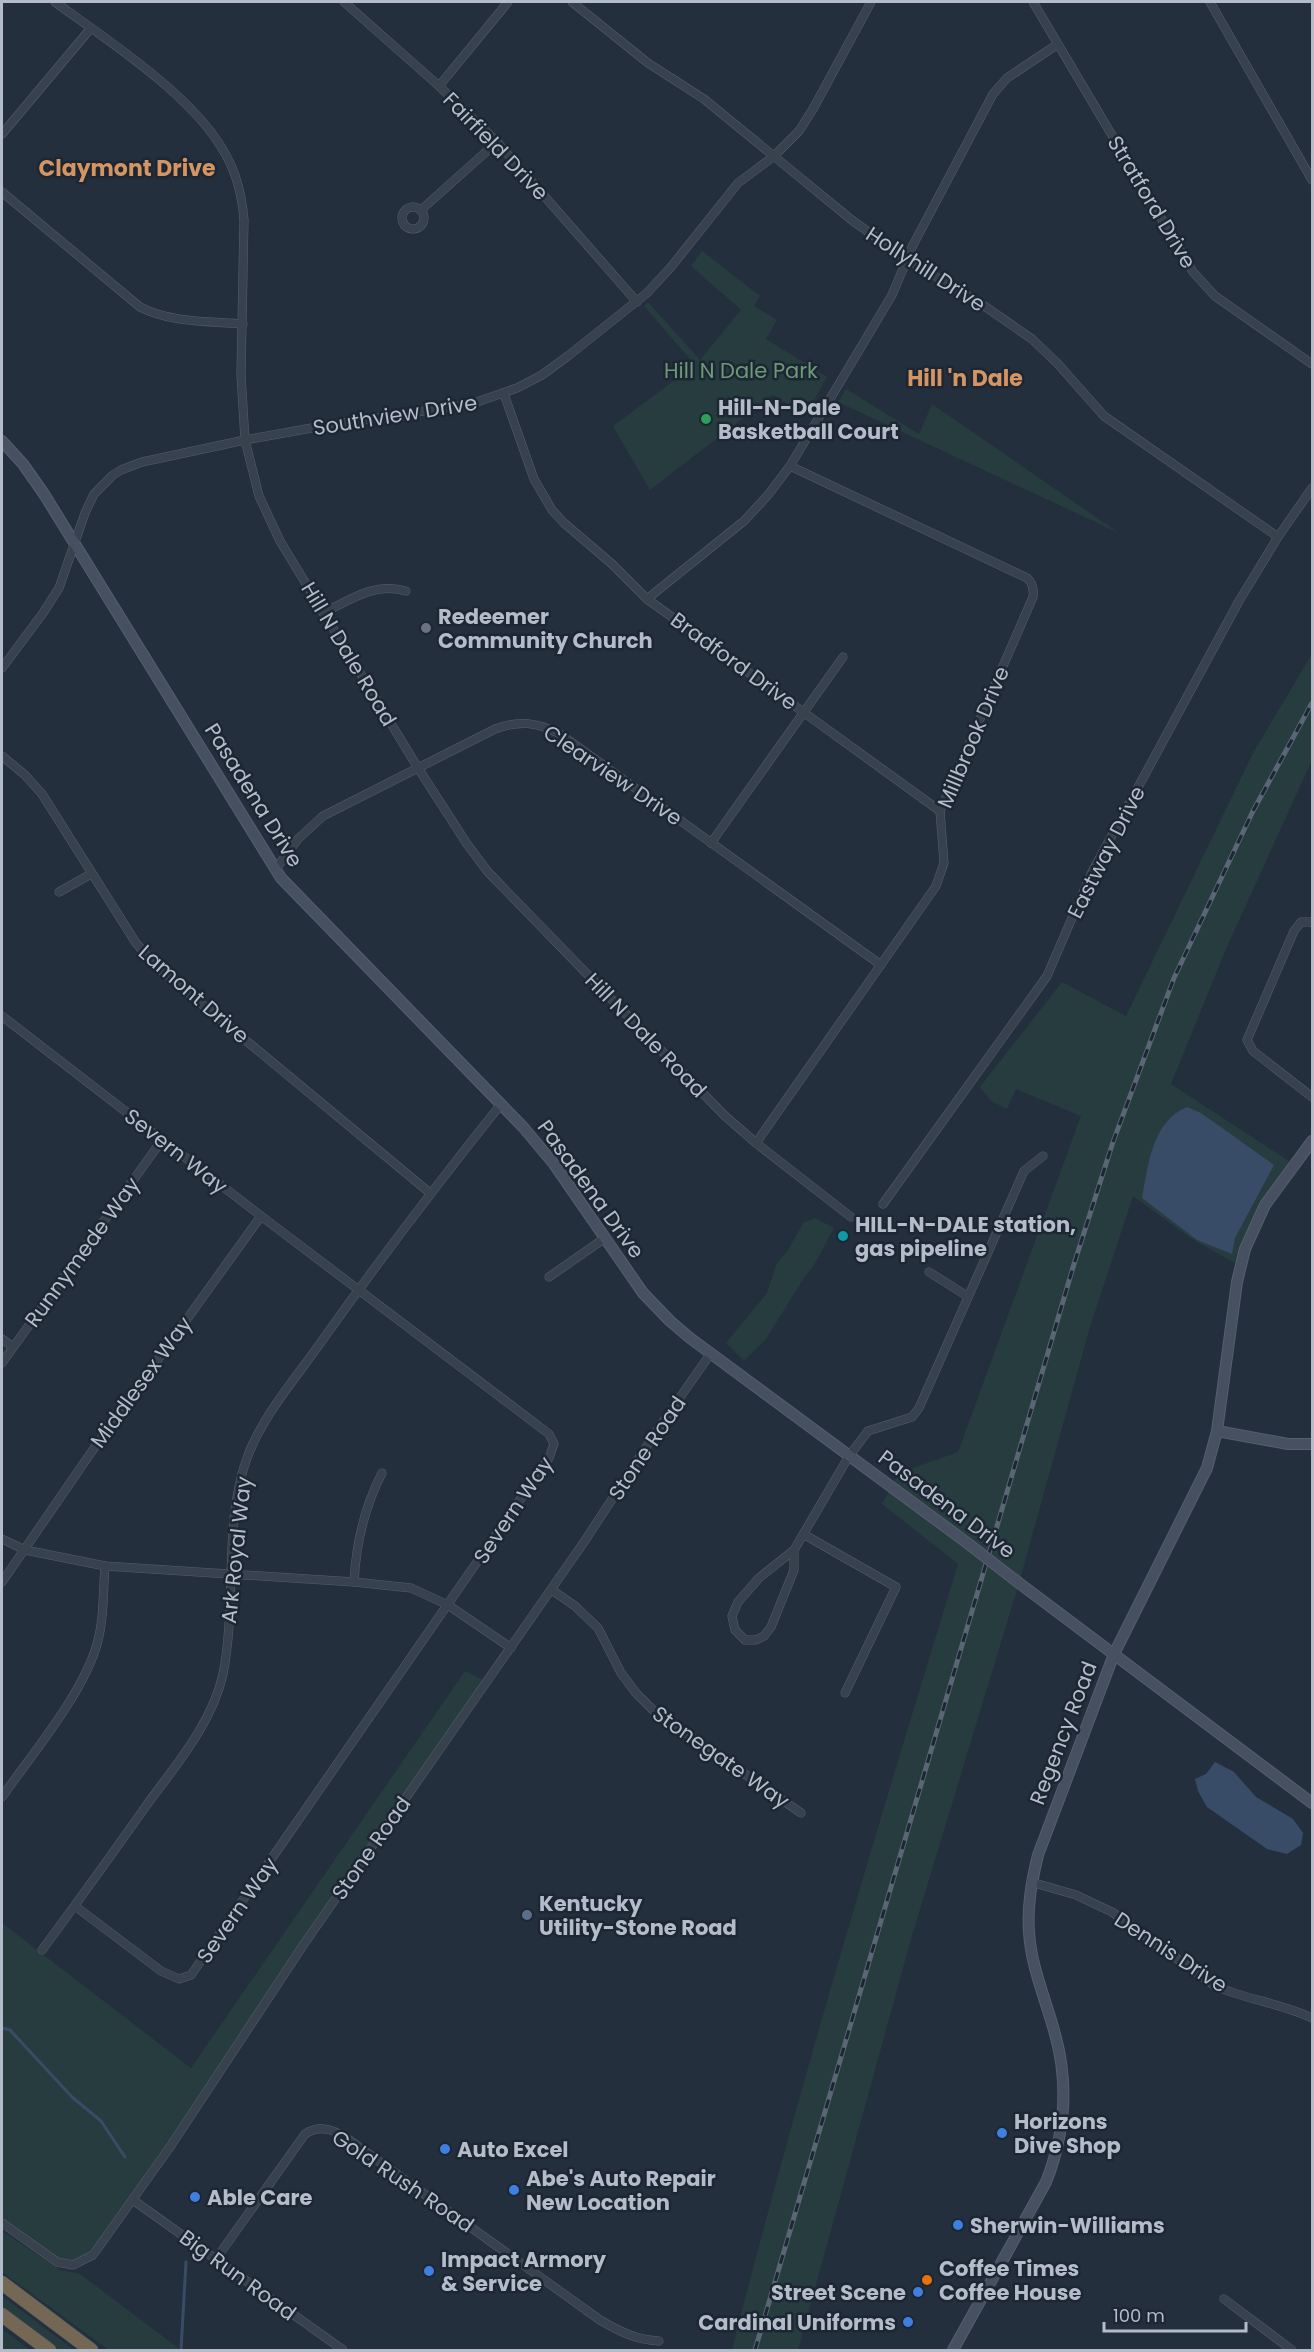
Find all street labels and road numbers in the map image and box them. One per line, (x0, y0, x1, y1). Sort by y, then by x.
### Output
street label: Fairfield Drive (437, 85, 555, 207)
street label: Stratford Drive (1101, 130, 1203, 274)
street label: Hollyhill Drive (861, 219, 991, 319)
street label: Southview Drive (311, 388, 479, 442)
street label: Hill N Dale Road (294, 576, 404, 732)
street label: Bradford Drive (665, 605, 803, 717)
street label: Millbrook Drive (930, 662, 1016, 812)
street label: Pasadena Drive (198, 718, 310, 872)
street label: Clearview Drive (538, 718, 688, 832)
street label: Eastway Drive (1060, 781, 1152, 923)
street label: Lamont Drive (133, 938, 255, 1050)
street label: Hill N Dale Road (579, 966, 713, 1104)
street label: Severn Way (118, 1102, 234, 1201)
street label: Pasadena Drive (531, 1114, 651, 1264)
street label: Runnymede Way (18, 1171, 146, 1333)
street label: Middlesex Way (83, 1310, 199, 1454)
street label: Stone Road (601, 1390, 693, 1506)
street label: Pasadena Drive (873, 1443, 1021, 1565)
street label: Severn Way (466, 1451, 560, 1569)
street label: Ark Royal Way (214, 1475, 258, 1625)
street label: Regency Road (1022, 1657, 1104, 1809)
street label: Stonegate Way (647, 1699, 795, 1815)
street label: Stone Road (325, 1791, 417, 1905)
street label: Severn Way (190, 1851, 284, 1969)
street label: Dennis Drive (1109, 1905, 1233, 1999)
street label: Gold Rush Road (326, 2123, 480, 2239)
street label: Big Run Road (174, 2223, 302, 2327)

